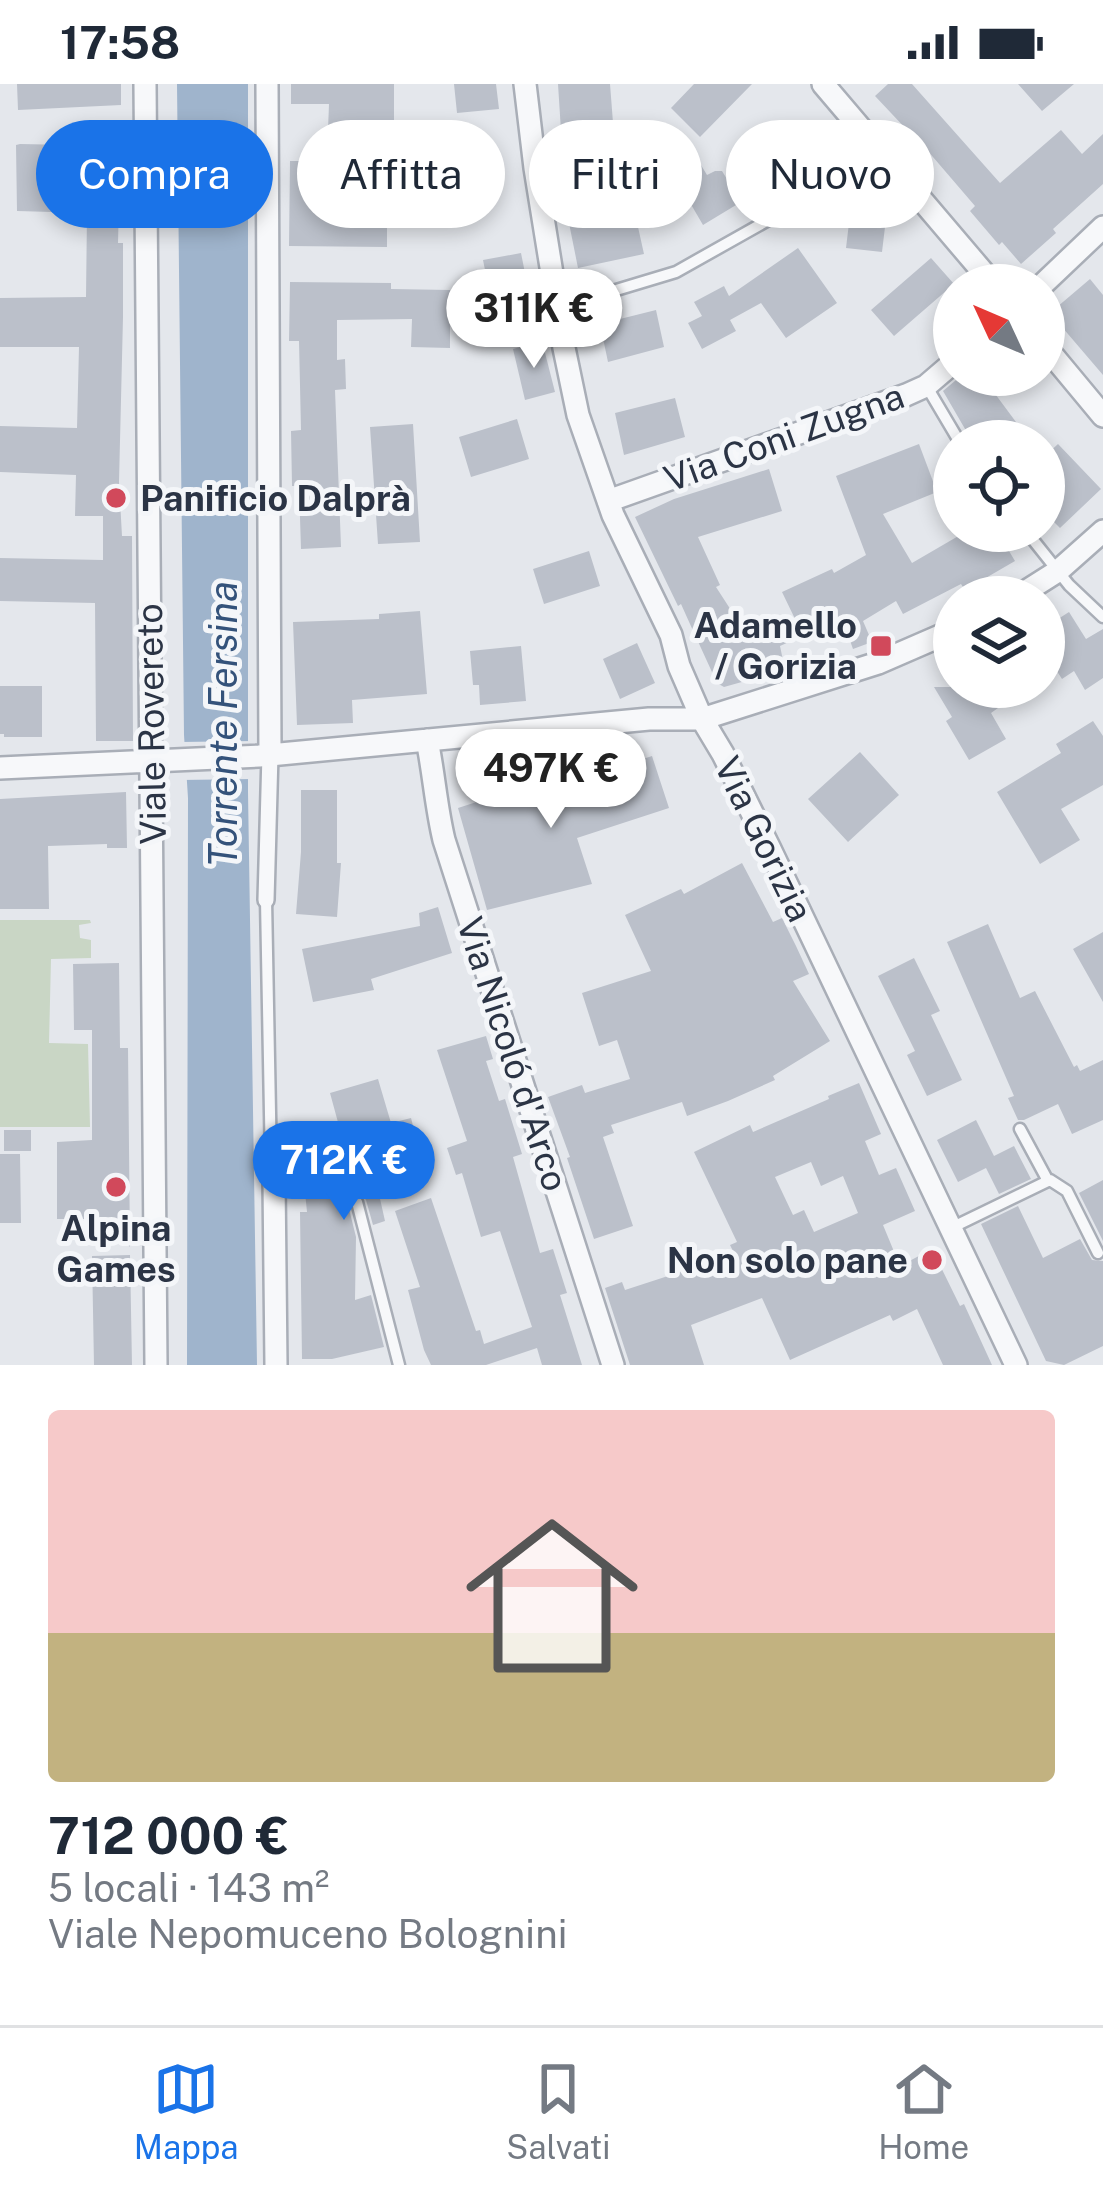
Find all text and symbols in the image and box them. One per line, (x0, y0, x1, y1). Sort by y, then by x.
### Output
text: 17:58 (60, 16, 180, 69)
chip: Compra (36, 120, 273, 228)
chip: Affitta (297, 120, 505, 228)
chip: Filtri (529, 120, 702, 228)
chip: Nuovo (726, 120, 934, 228)
north arrow (933, 264, 1065, 396)
map controls (933, 264, 1065, 708)
pin: 311K € (436, 269, 632, 371)
text: 311K € (473, 285, 595, 331)
street label: Via Coni Zugna (658, 374, 910, 500)
button: locate (933, 420, 1065, 552)
place label: Panificio Dalprà (140, 477, 411, 519)
marker: Panificio Dalprà (103, 485, 129, 511)
button: layers (933, 576, 1065, 708)
water label: Torrente Fersina (200, 581, 246, 867)
street label: Viale Rovereto (128, 603, 174, 845)
place label: Adamello / Gorizia (693, 604, 857, 687)
marker: Adamello / Gorizia (868, 633, 894, 659)
pin: 497K € (453, 729, 649, 831)
text: 497K € (482, 745, 620, 791)
street label: Via Gorizia (706, 750, 822, 928)
street label: Via Nicoló d'Arco (449, 912, 577, 1196)
pin: 712K € (246, 1121, 442, 1223)
text: 712K € (280, 1137, 408, 1183)
marker: Alpina Games (103, 1174, 129, 1200)
place label: Alpina Games (56, 1207, 176, 1290)
place label: Non solo pane (667, 1239, 908, 1281)
marker: Non solo pane (919, 1247, 945, 1273)
icon: home (444, 1488, 660, 1704)
text: 712 000 € (48, 1806, 289, 1865)
text: 5 locali · 143 m² (48, 1865, 329, 1911)
text: Viale Nepomuceno Bolognini (48, 1911, 567, 1957)
tab: Mappa (134, 2056, 239, 2166)
tab: Salvati (506, 2056, 611, 2166)
tab: Home (878, 2056, 969, 2166)

